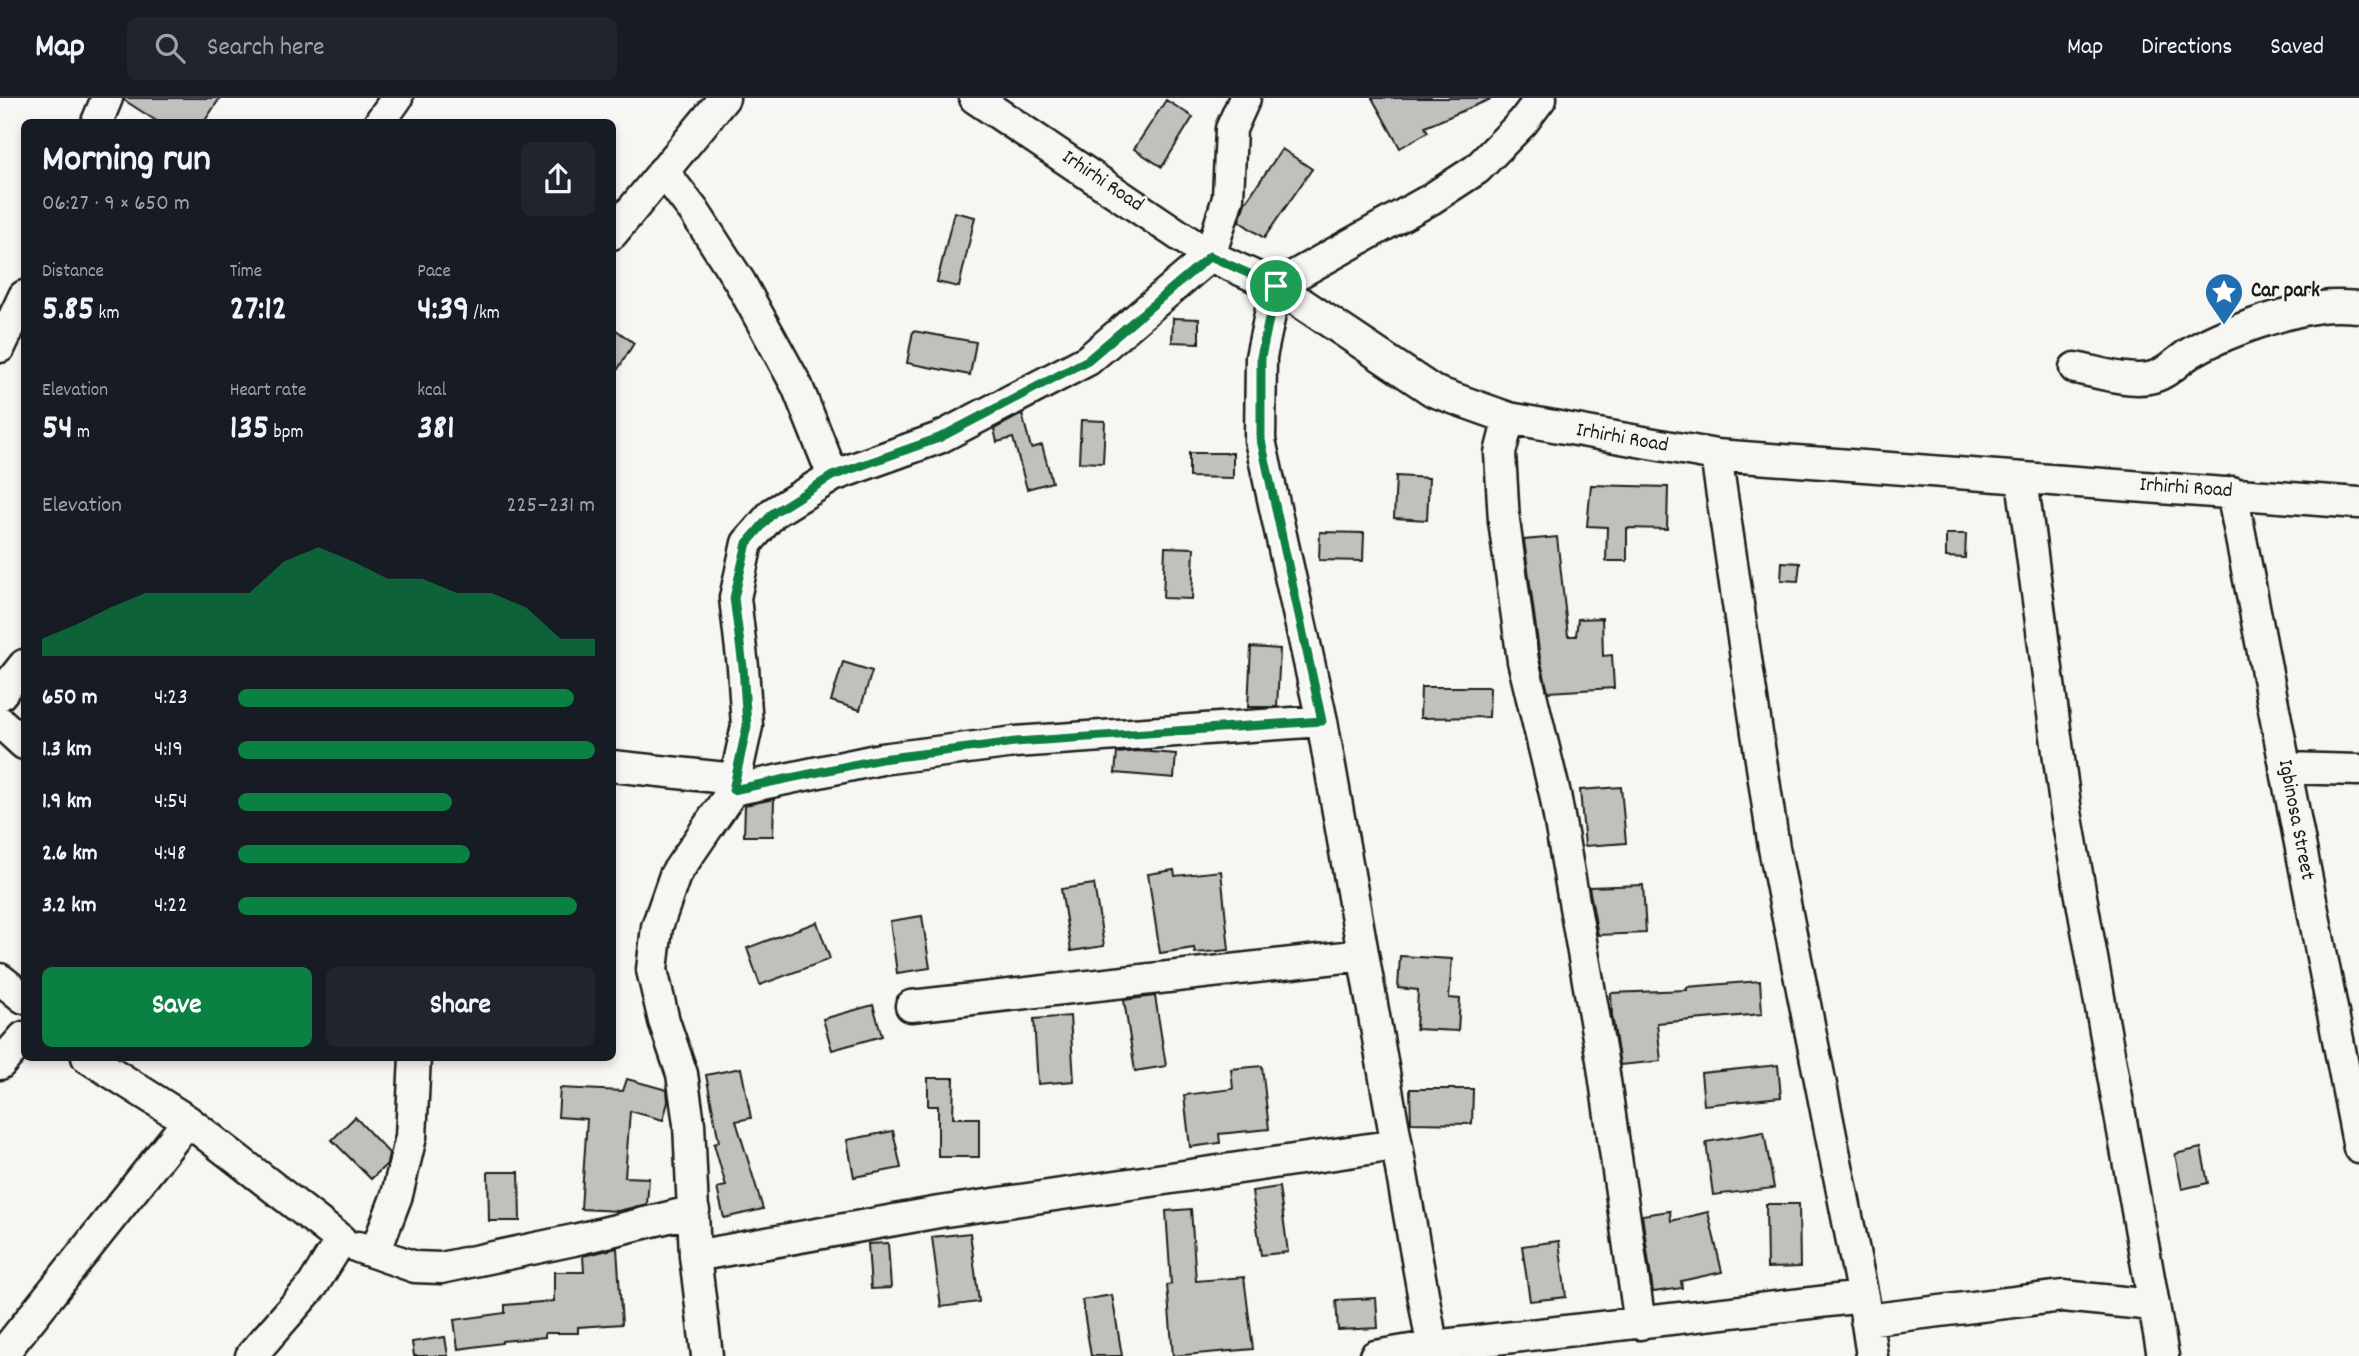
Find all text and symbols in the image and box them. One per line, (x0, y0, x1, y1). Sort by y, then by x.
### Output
search box (127, 17, 617, 80)
text: Map (35, 25, 85, 72)
icon: search (151, 29, 189, 67)
text: Search here (207, 30, 325, 67)
text: Map (2067, 31, 2103, 65)
text: Directions (2141, 31, 2232, 65)
text: Saved (2270, 31, 2324, 65)
text: Morning run (42, 134, 211, 189)
button: share (521, 142, 595, 216)
street label: Irhirhi Road (1055, 144, 1149, 220)
text: 06:27 · 9 × 650 m (42, 188, 190, 221)
pin (1246, 256, 1306, 316)
text: Distance (42, 259, 104, 286)
text: Time (230, 259, 262, 286)
text: Pace (417, 259, 451, 286)
icon: arrive (1257, 267, 1295, 305)
place icon: Car park (2203, 271, 2245, 326)
place label: Car park (2251, 277, 2320, 307)
text: 5.85 (42, 286, 94, 336)
text: 27:12 (230, 286, 287, 336)
text: 4:39 (417, 286, 469, 336)
text: km (94, 301, 119, 328)
text: /km (469, 301, 500, 328)
text: Elevation (42, 378, 108, 405)
text: Heart rate (230, 378, 306, 405)
text: kcal (417, 378, 446, 405)
text: 54 (42, 405, 73, 455)
text: 135 (230, 405, 269, 455)
text: 381 (417, 405, 455, 455)
street label: Irhirhi Road (1574, 416, 1670, 462)
text: m (73, 420, 90, 447)
text: bpm (269, 420, 303, 447)
street label: Irhirhi Road (2139, 471, 2233, 507)
text: Elevation (42, 490, 122, 523)
text: 225–231 m (506, 490, 595, 523)
text: 650 m (42, 682, 98, 715)
text: 4:23 (154, 682, 188, 715)
text: 1.3 km (42, 734, 92, 767)
text: 4:19 (154, 734, 183, 767)
street label: Igbinosa Street (2269, 757, 2321, 883)
text: 1.9 km (42, 786, 92, 819)
text: 4:54 (154, 786, 188, 819)
text: 2.6 km (42, 838, 98, 871)
text: 4:48 (154, 838, 186, 871)
text: 3.2 km (42, 890, 97, 923)
text: 4:22 (154, 890, 187, 923)
button: Save (42, 967, 312, 1047)
button: Share (326, 967, 595, 1047)

